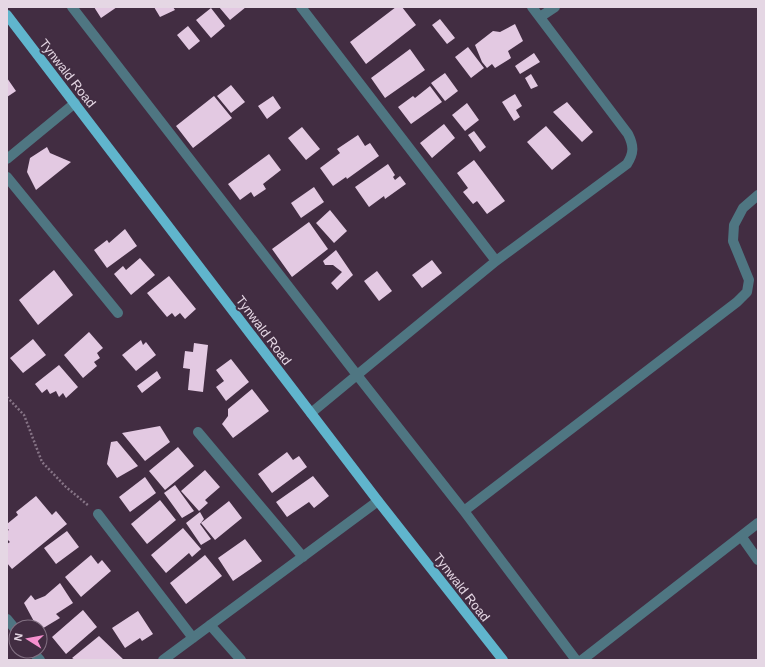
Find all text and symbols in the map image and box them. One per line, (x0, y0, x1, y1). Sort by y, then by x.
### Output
street label: Tynwald Road (36, 36, 99, 110)
street label: Tynwald Road (233, 293, 294, 368)
street label: Tynwald Road (430, 550, 493, 624)
north arrow (8, 619, 48, 659)
text: N (12, 632, 25, 642)

